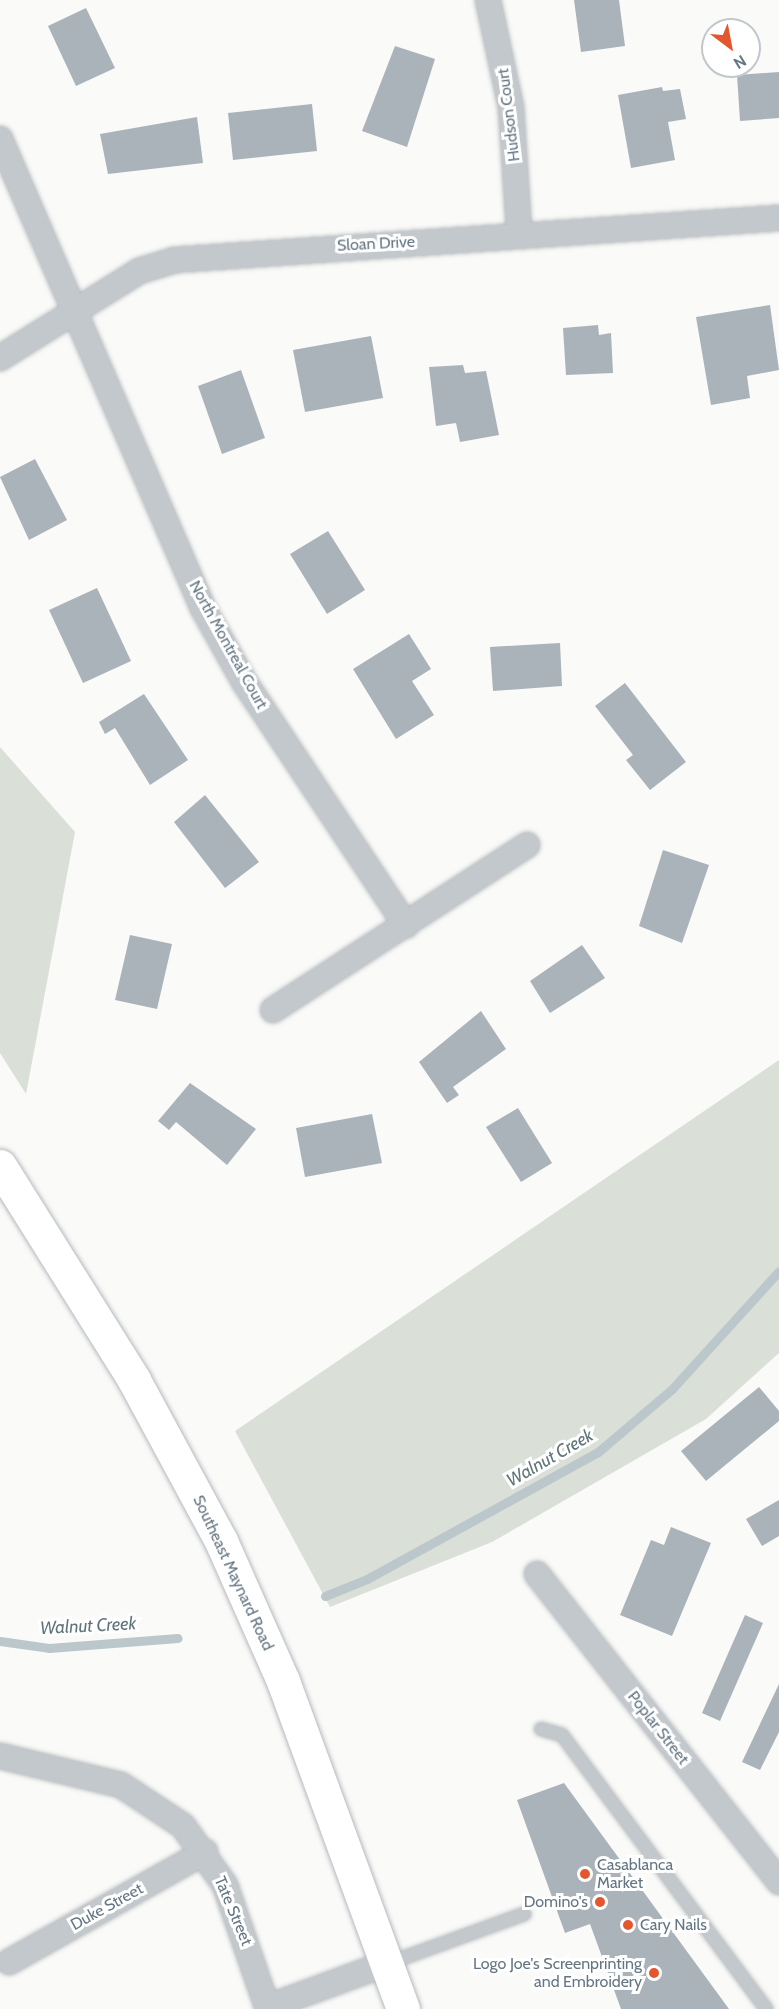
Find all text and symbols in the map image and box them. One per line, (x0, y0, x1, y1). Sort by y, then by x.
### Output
north arrow (701, 18, 761, 78)
text: N (730, 51, 750, 73)
street label: Hudson Court (494, 67, 524, 163)
street label: Sloan Drive (337, 232, 415, 256)
street label: North Montreal Court (185, 577, 271, 713)
water label: Walnut Creek (503, 1425, 597, 1491)
street label: Southeast Maynard Road (189, 1492, 277, 1654)
water label: Walnut Creek (39, 1613, 137, 1639)
street label: Poplar Street (623, 1687, 693, 1769)
place label: Casablanca Market (597, 1855, 673, 1893)
marker: Casablanca Market (578, 1867, 592, 1881)
street label: Tate Street (210, 1874, 256, 1948)
street label: Duke Street (68, 1879, 146, 1935)
place label: Domino's (524, 1892, 588, 1912)
marker: Domino's (593, 1895, 607, 1909)
place label: Cary Nails (640, 1915, 707, 1935)
marker: Cary Nails (621, 1918, 635, 1932)
place label: Logo Joe's Screenprinting and Embroidery (473, 1954, 642, 1992)
marker: Logo Joe's Screenprinting and Embroidery (647, 1966, 661, 1980)

